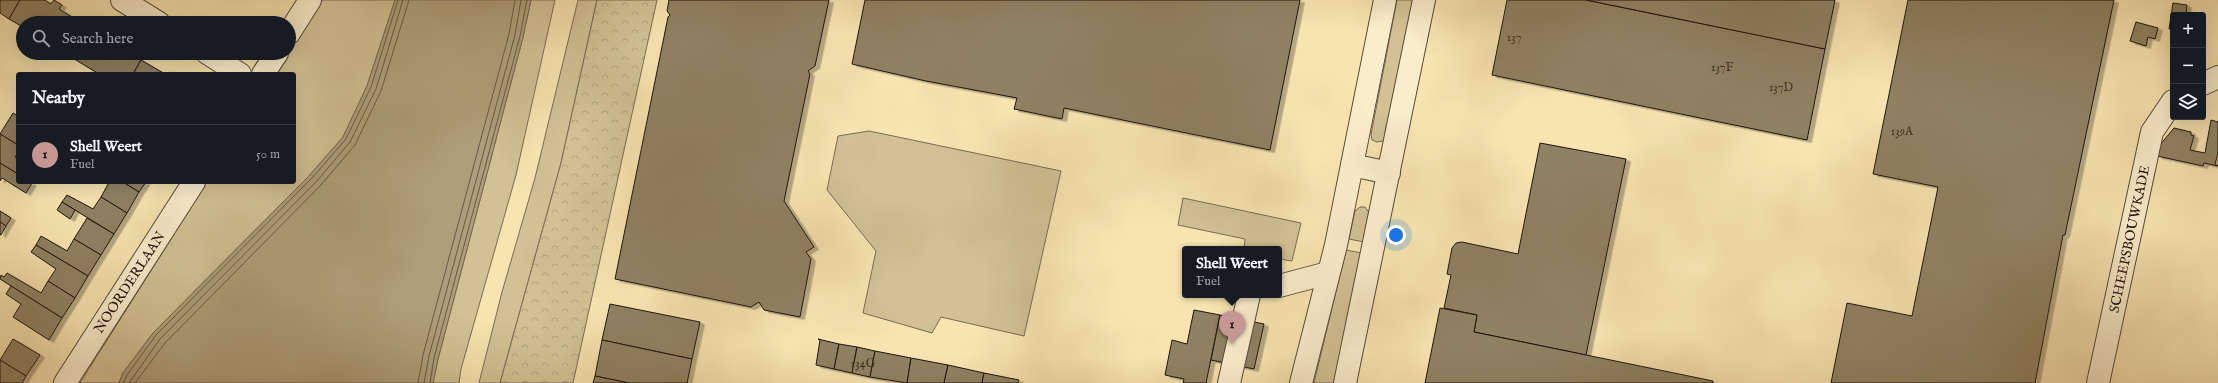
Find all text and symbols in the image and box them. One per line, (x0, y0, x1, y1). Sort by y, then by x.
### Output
map controls (2170, 12, 2206, 120)
button: + (2170, 12, 2206, 48)
search box (16, 16, 296, 60)
icon: search (30, 27, 52, 49)
text: Search here (62, 29, 133, 48)
house number: 137 (1507, 30, 1521, 45)
button: − (2170, 48, 2206, 84)
house number: 137F (1711, 60, 1733, 75)
house number: 137D (1769, 80, 1793, 95)
button: layers (2170, 84, 2206, 120)
text: Nearby (32, 88, 85, 109)
house number: 139A (1891, 124, 1914, 139)
text: Shell Weert (70, 137, 142, 156)
text: 1 (43, 146, 47, 163)
text: 50 m (256, 146, 280, 163)
text: Fuel (70, 156, 94, 173)
street label: SCHEEPSBOUWKADE (2106, 164, 2154, 315)
your location (1386, 225, 1406, 245)
street label: NOORDERLAAN (90, 228, 169, 337)
popup (1182, 246, 1282, 298)
text: Shell Weert (1196, 254, 1268, 273)
text: Fuel (1196, 273, 1220, 290)
pin: 1 (1219, 311, 1245, 344)
house number: 134G (851, 356, 876, 371)

